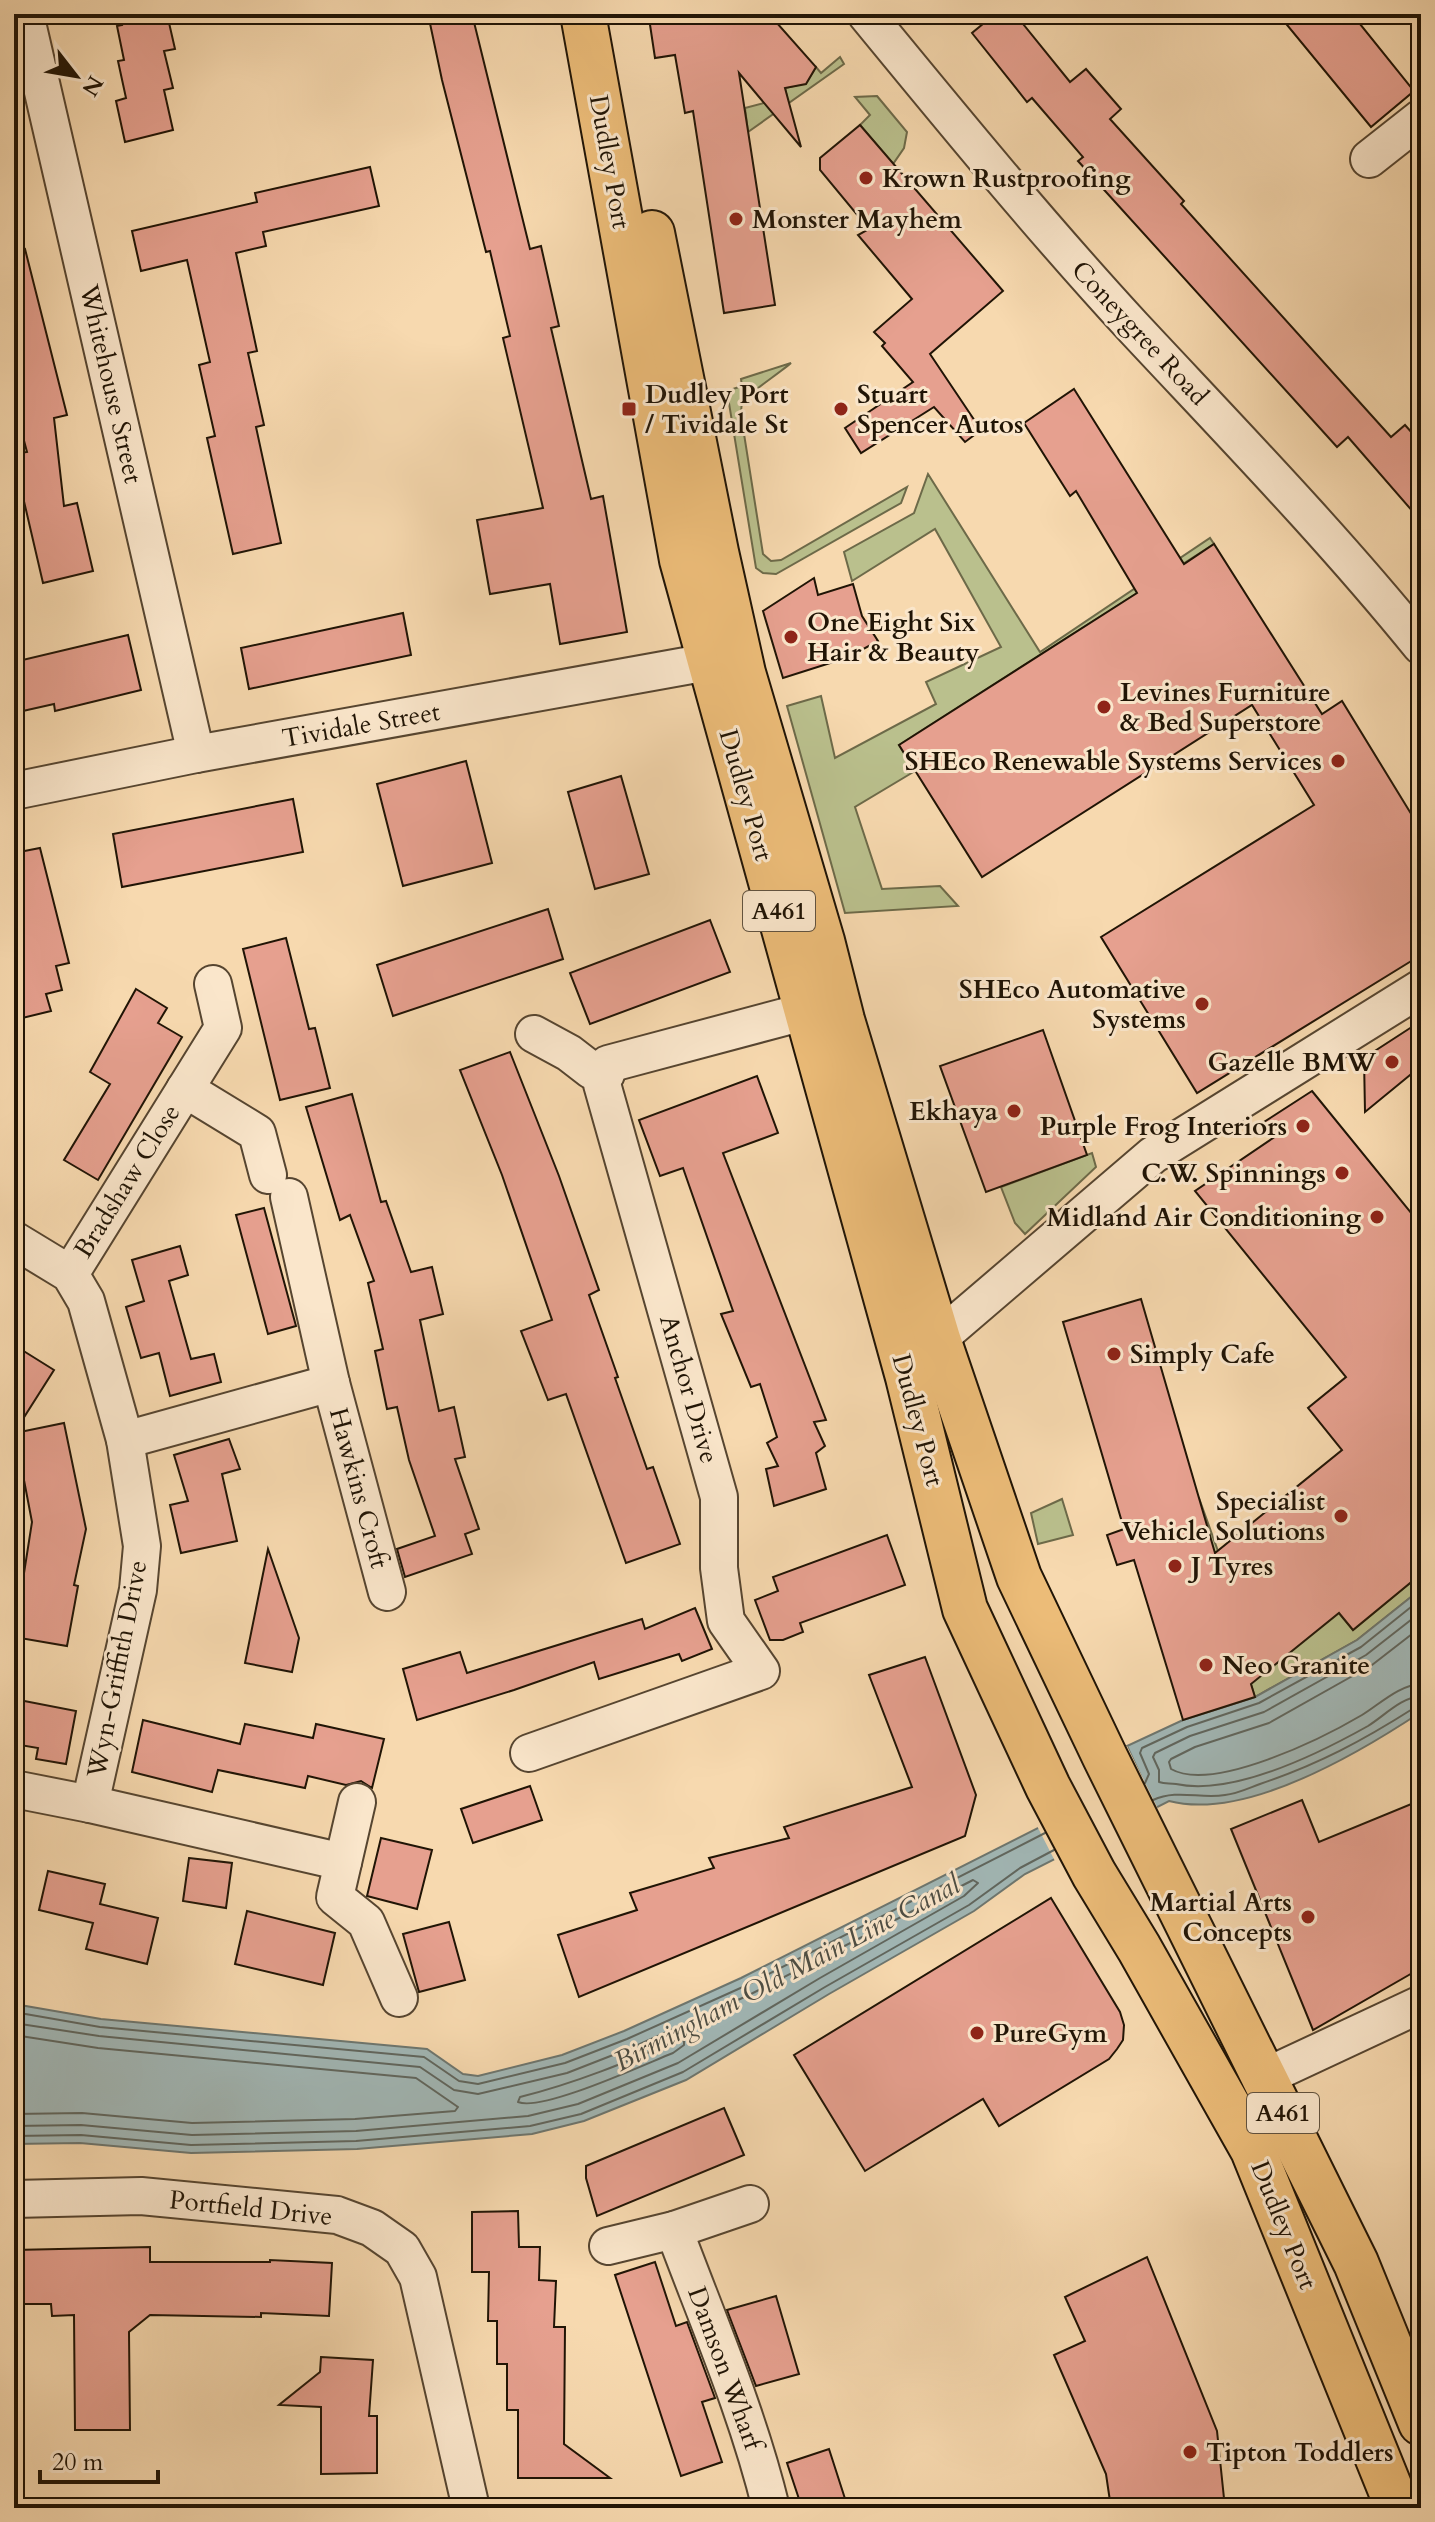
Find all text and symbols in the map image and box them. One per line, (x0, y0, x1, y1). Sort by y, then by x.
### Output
north arrow (36, 36, 116, 116)
text: N (75, 70, 110, 102)
street label: Dudley Port (581, 92, 639, 232)
place label: Krown Rustproofing (882, 161, 1131, 196)
marker: Krown Rustproofing (857, 169, 875, 187)
place label: Monster Mayhem (752, 202, 962, 237)
marker: Monster Mayhem (727, 210, 745, 228)
street label: Coneygree Road (1064, 253, 1216, 413)
street label: Whitehouse Street (71, 280, 151, 487)
place label: Dudley Port / Tividale St (645, 377, 788, 442)
place label: Stuart Spencer Autos (857, 377, 1024, 442)
marker: Dudley Port / Tividale St (620, 400, 638, 418)
marker: Stuart Spencer Autos (832, 400, 850, 418)
place label: One Eight Six Hair & Beauty (807, 605, 980, 670)
marker: One Eight Six Hair & Beauty (782, 628, 800, 646)
place label: Levines Furniture & Bed Superstore (1120, 675, 1331, 740)
street label: Tividale Street (279, 694, 443, 756)
marker: Levines Furniture & Bed Superstore (1095, 698, 1113, 716)
street label: Dudley Port (711, 725, 781, 865)
place label: SHEco Renewable Systems Services (905, 744, 1322, 779)
marker: SHEco Renewable Systems Services (1329, 752, 1347, 770)
road number: A461 (743, 891, 815, 931)
place label: SHEco Automative Systems (959, 972, 1186, 1037)
marker: SHEco Automative Systems (1193, 995, 1211, 1013)
place label: Gazelle BMW (1207, 1045, 1376, 1080)
marker: Gazelle BMW (1383, 1053, 1401, 1071)
place label: Ekhaya (909, 1094, 998, 1129)
street label: Bradshaw Close (66, 1097, 188, 1265)
marker: Ekhaya (1005, 1102, 1023, 1120)
place label: Purple Frog Interiors (1040, 1109, 1287, 1144)
marker: Purple Frog Interiors (1294, 1117, 1312, 1135)
place label: C.W. Spinnings (1141, 1156, 1326, 1191)
marker: C.W. Spinnings (1333, 1164, 1351, 1182)
place label: Midland Air Conditioning (1047, 1200, 1361, 1235)
marker: Midland Air Conditioning (1368, 1208, 1386, 1226)
street label: Anchor Drive (651, 1311, 727, 1467)
place label: Simply Cafe (1130, 1337, 1275, 1372)
marker: Simply Cafe (1105, 1345, 1123, 1363)
street label: Dudley Port (884, 1350, 952, 1490)
street label: Hawkins Croft (321, 1404, 397, 1572)
place label: Specialist Vehicle Solutions (1121, 1484, 1325, 1549)
marker: Specialist Vehicle Solutions (1332, 1507, 1350, 1525)
place label: J Tyres (1187, 1549, 1273, 1584)
street label: Wyn-Griffith Drive (79, 1557, 155, 1782)
marker: J Tyres (1166, 1557, 1184, 1575)
place label: Neo Granite (1222, 1648, 1370, 1683)
marker: Neo Granite (1197, 1656, 1215, 1674)
water label: Birmingham Old Main Line Canal (607, 1865, 968, 2081)
place label: Martial Arts Concepts (1150, 1885, 1292, 1950)
marker: Martial Arts Concepts (1299, 1908, 1317, 1926)
place label: PureGym (993, 2016, 1107, 2051)
marker: PureGym (968, 2024, 986, 2042)
road number: A461 (1247, 2093, 1319, 2133)
street label: Dudley Port (1242, 2156, 1326, 2294)
street label: Portfield Drive (168, 2182, 334, 2234)
street label: Damson Wharf (679, 2282, 772, 2458)
scale bar (40, 2434, 158, 2484)
place label: Tipton Toddlers (1206, 2435, 1394, 2470)
marker: Tipton Toddlers (1181, 2443, 1199, 2461)
text: 20 m (52, 2446, 104, 2479)

